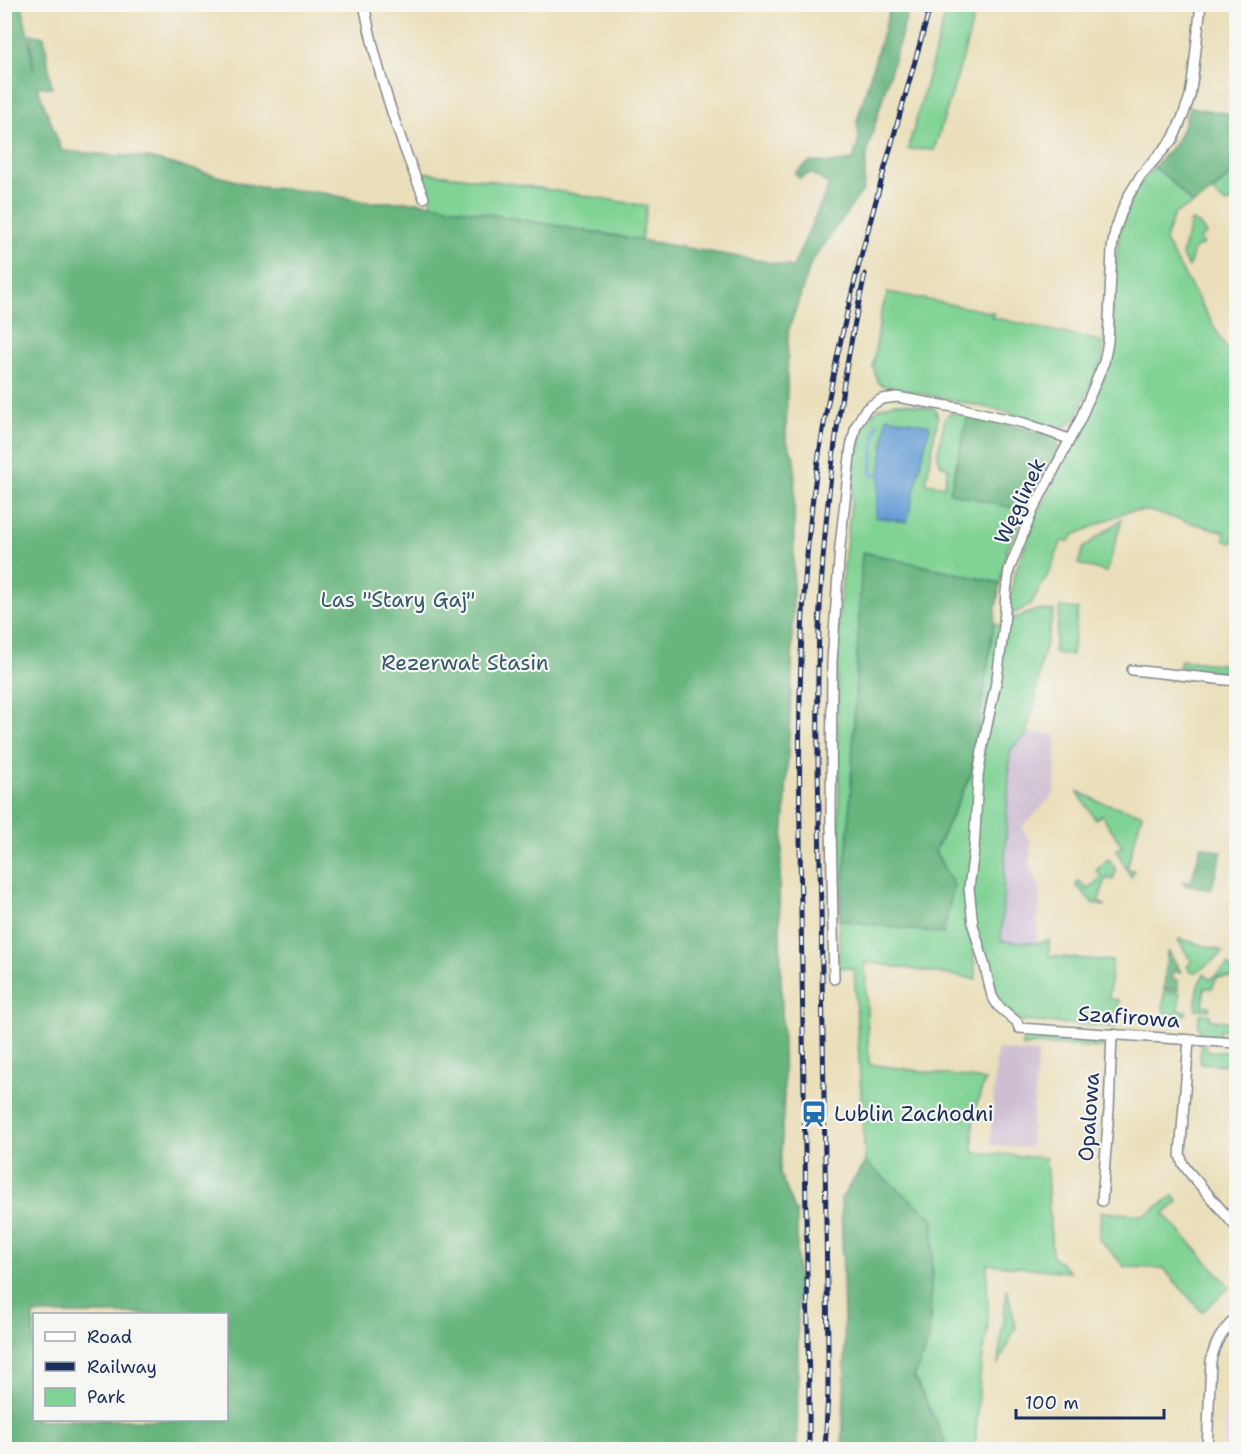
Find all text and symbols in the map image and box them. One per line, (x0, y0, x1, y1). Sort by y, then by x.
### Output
street label: Węglinek (988, 453, 1052, 549)
park label: Las "Stary Gaj" (321, 586, 475, 614)
park label: Rezerwat Stasin (381, 649, 549, 677)
street label: Szafirowa (1077, 999, 1181, 1035)
street label: Opalowa (1072, 1071, 1106, 1163)
station icon: Lublin Zachodni (799, 1099, 829, 1129)
place label: Lublin Zachodni (834, 1100, 994, 1128)
legend (33, 1313, 228, 1421)
text: Road (87, 1325, 132, 1349)
text: Railway (87, 1355, 157, 1379)
scale bar (1016, 1382, 1164, 1420)
text: Park (87, 1385, 126, 1409)
text: 100 m (1025, 1391, 1079, 1415)

